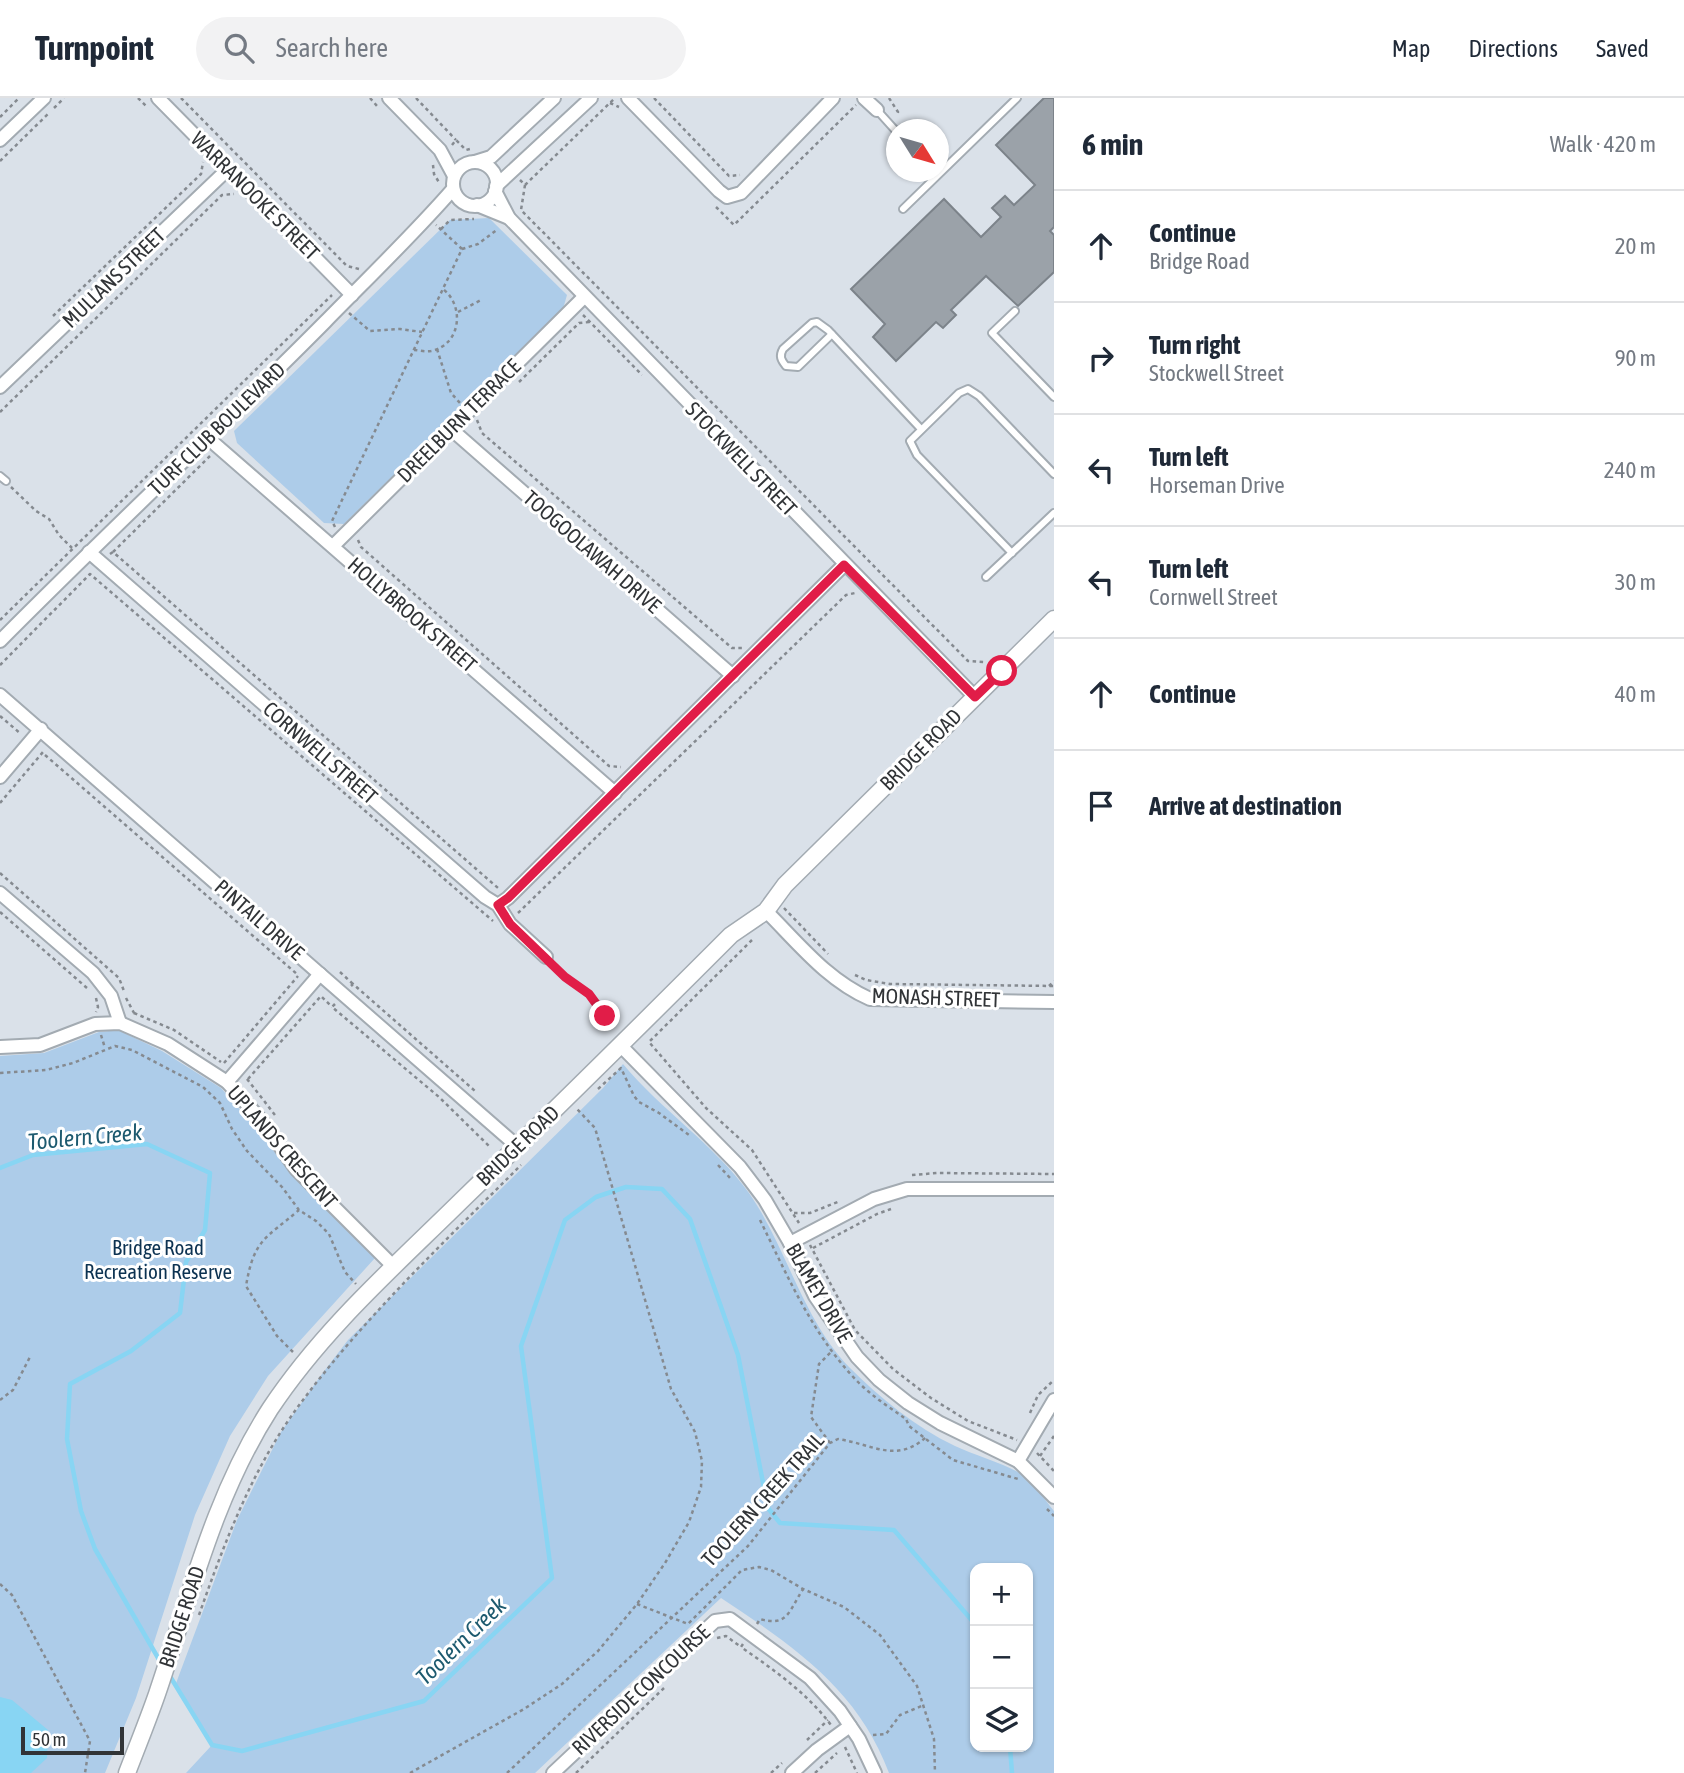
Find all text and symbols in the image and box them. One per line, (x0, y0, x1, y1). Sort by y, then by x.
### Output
search box (196, 17, 686, 80)
text: Turnpoint (35, 29, 154, 67)
icon: search (220, 29, 258, 67)
text: Search here (276, 33, 388, 63)
text: Map (1392, 35, 1430, 62)
text: Directions (1468, 35, 1558, 62)
text: Saved (1596, 35, 1649, 62)
north arrow (886, 119, 949, 182)
street label: WARRANOOKE STREET (187, 126, 325, 264)
text: 6 min (1082, 127, 1143, 161)
text: Walk · 420 m (1550, 131, 1656, 157)
text: Continue (1149, 218, 1236, 248)
street label: MULLANS STREET (57, 223, 169, 332)
icon: ahead (1082, 227, 1120, 265)
text: 20 m (1615, 233, 1656, 259)
text: Bridge Road (1149, 248, 1250, 274)
text: Turn right (1149, 330, 1240, 360)
icon: right (1082, 339, 1120, 377)
text: 90 m (1615, 345, 1656, 371)
street label: DREELBURN TERRACE (392, 354, 525, 487)
street label: TURF CLUB BOULEVARD (143, 357, 290, 500)
text: Stockwell Street (1149, 360, 1284, 386)
street label: STOCKWELL STREET (681, 397, 802, 520)
text: Turn left (1149, 442, 1229, 472)
icon: left (1082, 451, 1120, 489)
text: 240 m (1604, 457, 1656, 483)
text: Horseman Drive (1149, 472, 1285, 498)
street label: TOOGOOLAWAH DRIVE (519, 485, 666, 617)
street label: HOLLYBROOK STREET (344, 552, 482, 677)
text: Turn left (1149, 554, 1229, 584)
icon: left (1082, 563, 1120, 601)
text: 30 m (1615, 569, 1656, 595)
text: Cornwell Street (1149, 584, 1278, 610)
route start (986, 655, 1017, 686)
icon: ahead (1082, 675, 1120, 713)
text: Continue (1149, 679, 1236, 709)
text: 40 m (1615, 681, 1656, 707)
street label: CORNWELL STREET (259, 696, 383, 808)
street label: BRIDGE ROAD (875, 704, 966, 795)
icon: arrive (1082, 787, 1120, 825)
text: Arrive at destination (1149, 791, 1342, 821)
street label: PINTAIL DRIVE (210, 874, 309, 964)
street label: MONASH STREET (871, 983, 1001, 1011)
route end (589, 1000, 620, 1031)
street label: UPLANDS CRESCENT (223, 1080, 343, 1213)
street label: BRIDGE ROAD (471, 1100, 563, 1190)
water label: Toolern Creek (27, 1119, 144, 1155)
park label: Bridge Road Recreation Reserve (84, 1235, 232, 1283)
street label: BLAMEY DRIVE (782, 1239, 858, 1346)
street label: TOOLERN CREEK TRAIL (696, 1428, 828, 1571)
street label: BRIDGE ROAD (153, 1563, 209, 1670)
map controls (970, 1563, 1033, 1752)
button: + (970, 1563, 1033, 1626)
water label: Toolern Creek (411, 1591, 512, 1690)
street label: RIVERSIDE CONCOURSE (567, 1619, 714, 1759)
button: − (970, 1626, 1033, 1689)
button: layers (970, 1689, 1033, 1752)
scale bar (21, 1724, 124, 1756)
text: 50 m (32, 1728, 66, 1750)

